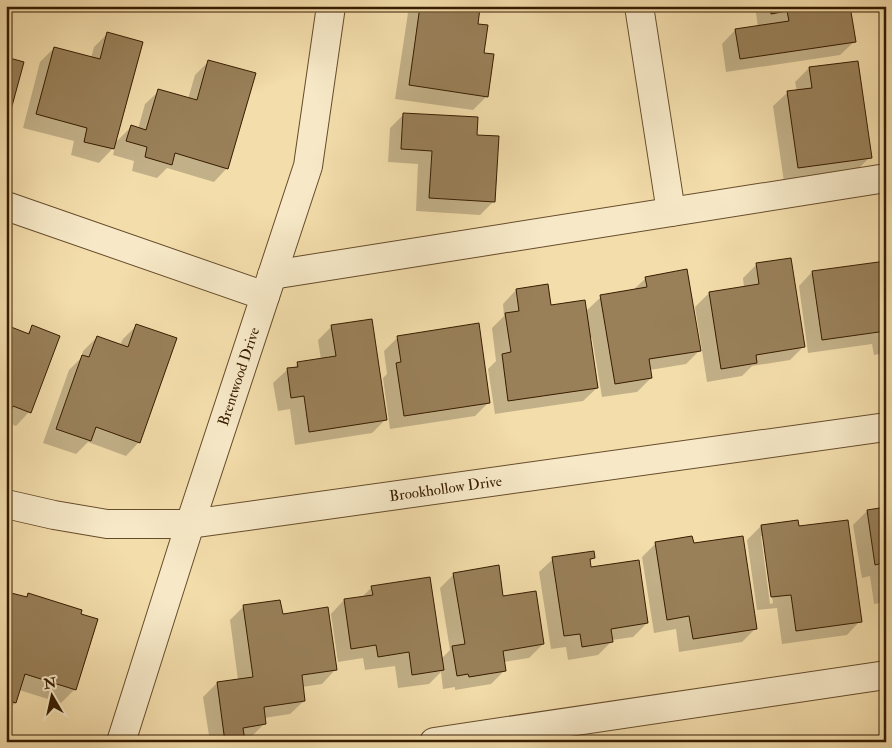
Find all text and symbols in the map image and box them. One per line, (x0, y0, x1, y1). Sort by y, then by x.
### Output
street label: Brentwood Drive (214, 325, 264, 428)
street label: Brookhollow Drive (388, 471, 503, 506)
north arrow (28, 670, 78, 720)
text: N (42, 674, 58, 693)

